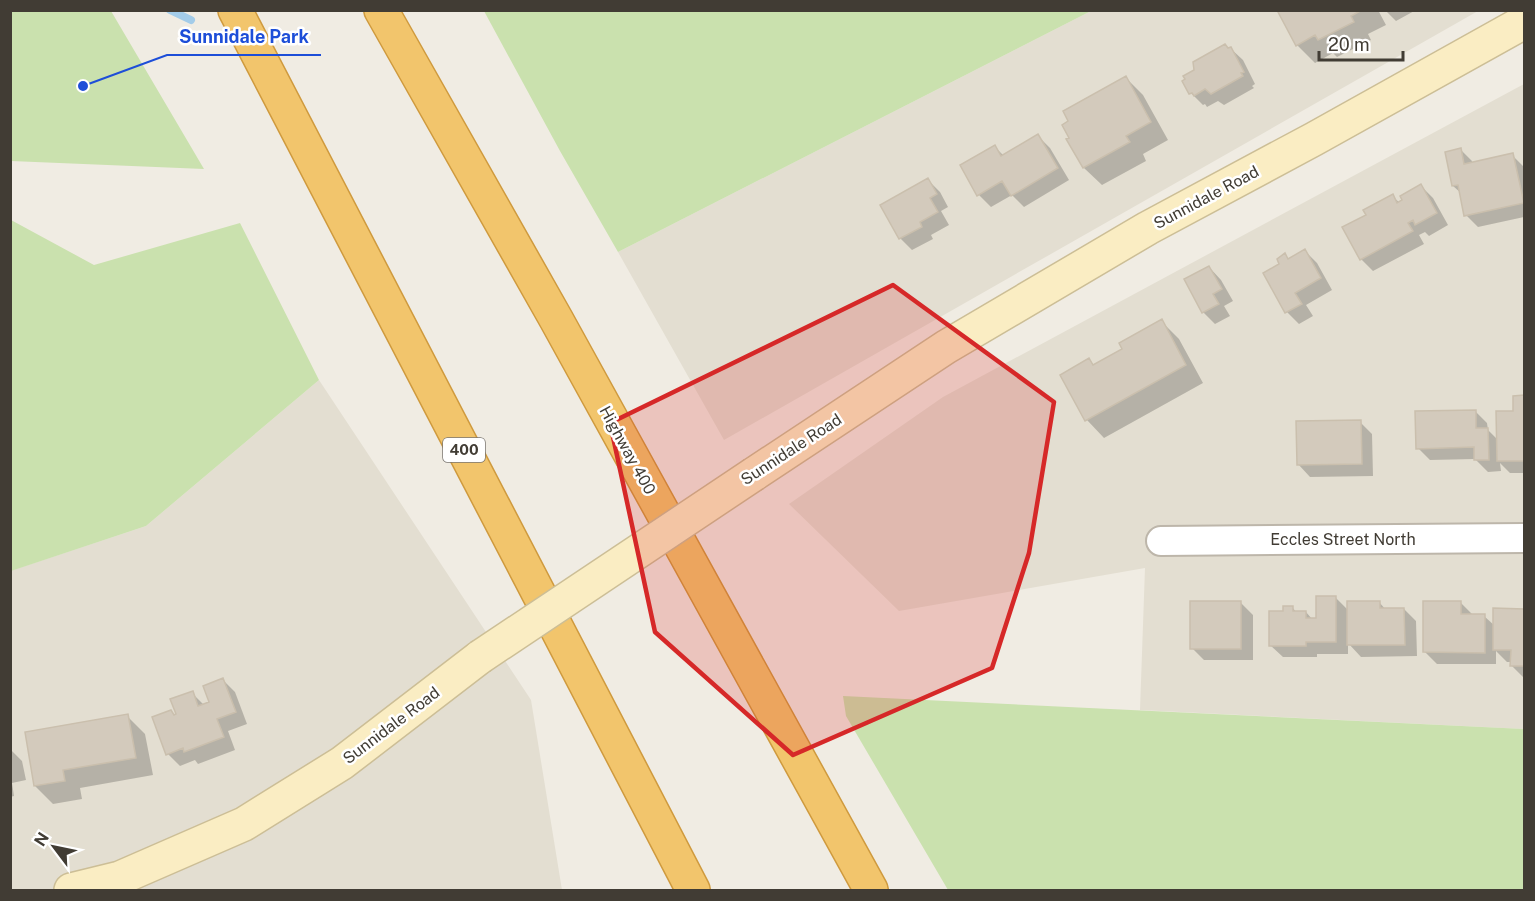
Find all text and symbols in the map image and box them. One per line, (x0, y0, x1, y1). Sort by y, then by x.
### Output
callout: Sunnidale Park (167, 19, 321, 55)
scale bar (1319, 24, 1403, 62)
text: Sunnidale Park (179, 26, 309, 47)
text: 20 m (1328, 34, 1370, 55)
street label: Sunnidale Road (1151, 162, 1262, 233)
street label: Highway 400 (596, 403, 660, 498)
street label: Sunnidale Road (737, 410, 845, 489)
road number: 400 (443, 438, 485, 462)
street label: Eccles Street North (1270, 530, 1416, 549)
street label: Sunnidale Road (339, 683, 443, 768)
north arrow (24, 817, 84, 877)
text: N (30, 829, 53, 850)

